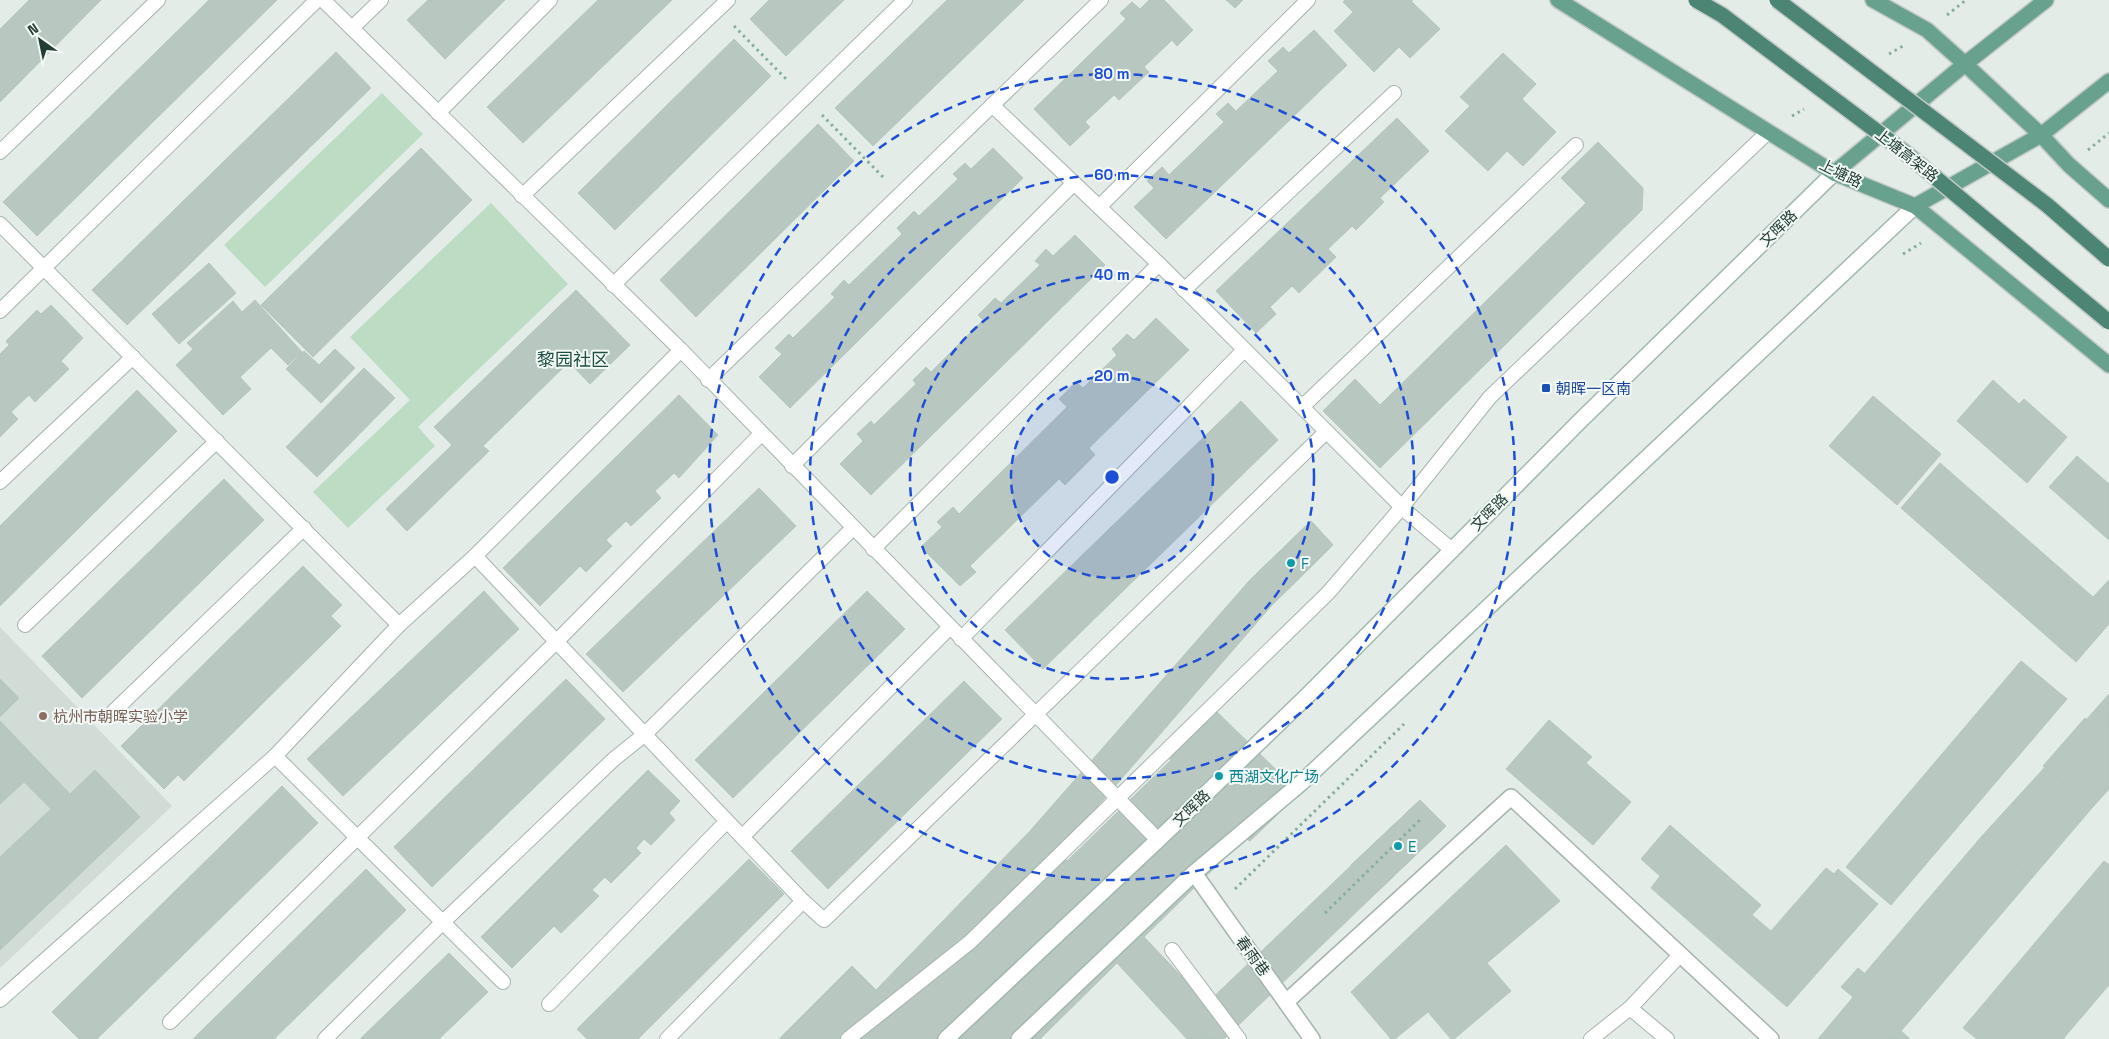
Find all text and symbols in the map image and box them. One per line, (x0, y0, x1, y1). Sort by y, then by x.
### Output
north arrow (15, 15, 65, 65)
text: N (24, 19, 42, 39)
text: 80 m (1094, 64, 1130, 83)
street label: 上塘高架路 (1872, 124, 1942, 186)
street label: 上塘路 (1817, 155, 1865, 191)
text: 60 m (1094, 165, 1130, 184)
street label: 文晖路 (1755, 206, 1801, 250)
text: 40 m (1094, 265, 1130, 284)
district label: 黎园社区 (537, 348, 609, 371)
text: 20 m (1094, 366, 1130, 385)
place label: 朝晖一区南 (1556, 379, 1631, 398)
marker: 朝晖一区南 (1540, 382, 1552, 394)
centre of rings (1103, 468, 1121, 486)
street label: 文晖路 (1466, 489, 1512, 535)
place label: F (1301, 554, 1309, 573)
marker: F (1285, 557, 1297, 569)
place label: 杭州市朝晖实验小学 (53, 707, 188, 726)
marker: 杭州市朝晖实验小学 (37, 710, 49, 722)
place label: 西湖文化广场 (1229, 767, 1319, 786)
marker: 西湖文化广场 (1213, 770, 1225, 782)
street label: 文晖路 (1168, 786, 1214, 830)
place label: E (1408, 837, 1416, 856)
marker: E (1392, 840, 1404, 852)
street label: 春雨巷 (1232, 932, 1274, 980)

